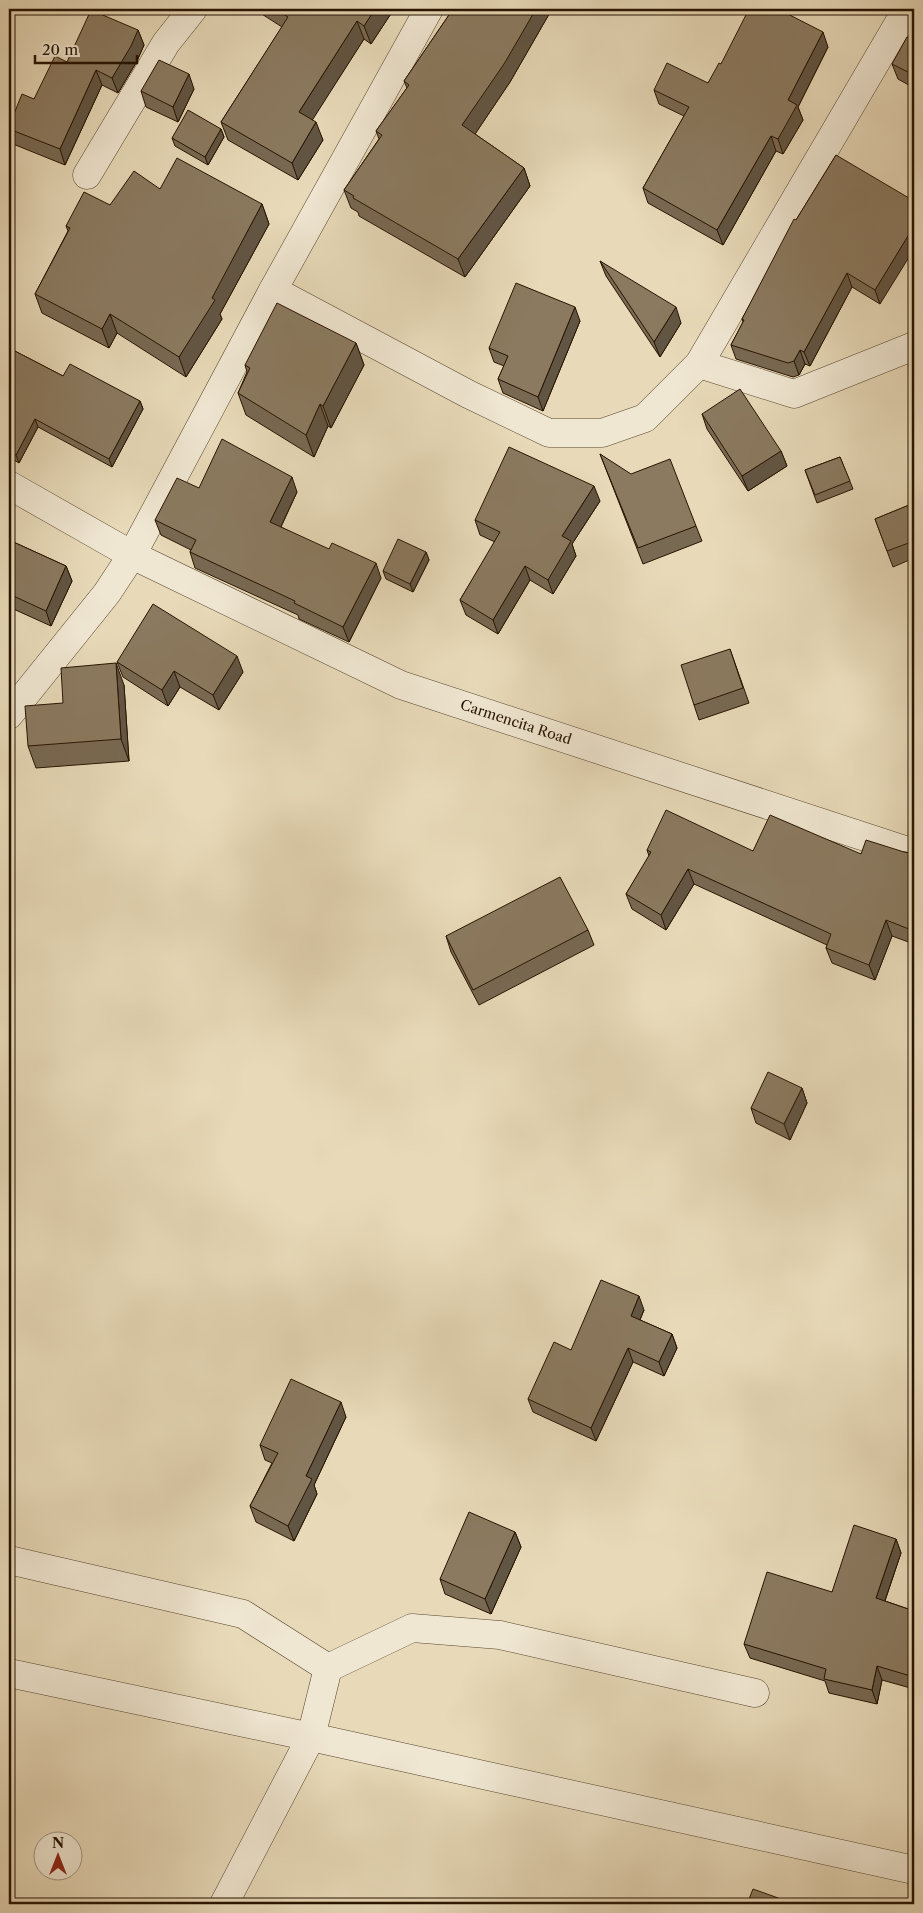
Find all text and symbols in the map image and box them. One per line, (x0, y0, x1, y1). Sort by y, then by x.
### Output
scale bar (35, 32, 138, 64)
text: 20 m (42, 40, 78, 59)
street label: Carmencita Road (458, 696, 574, 749)
north arrow (32, 1830, 82, 1880)
text: N (52, 1834, 64, 1852)

